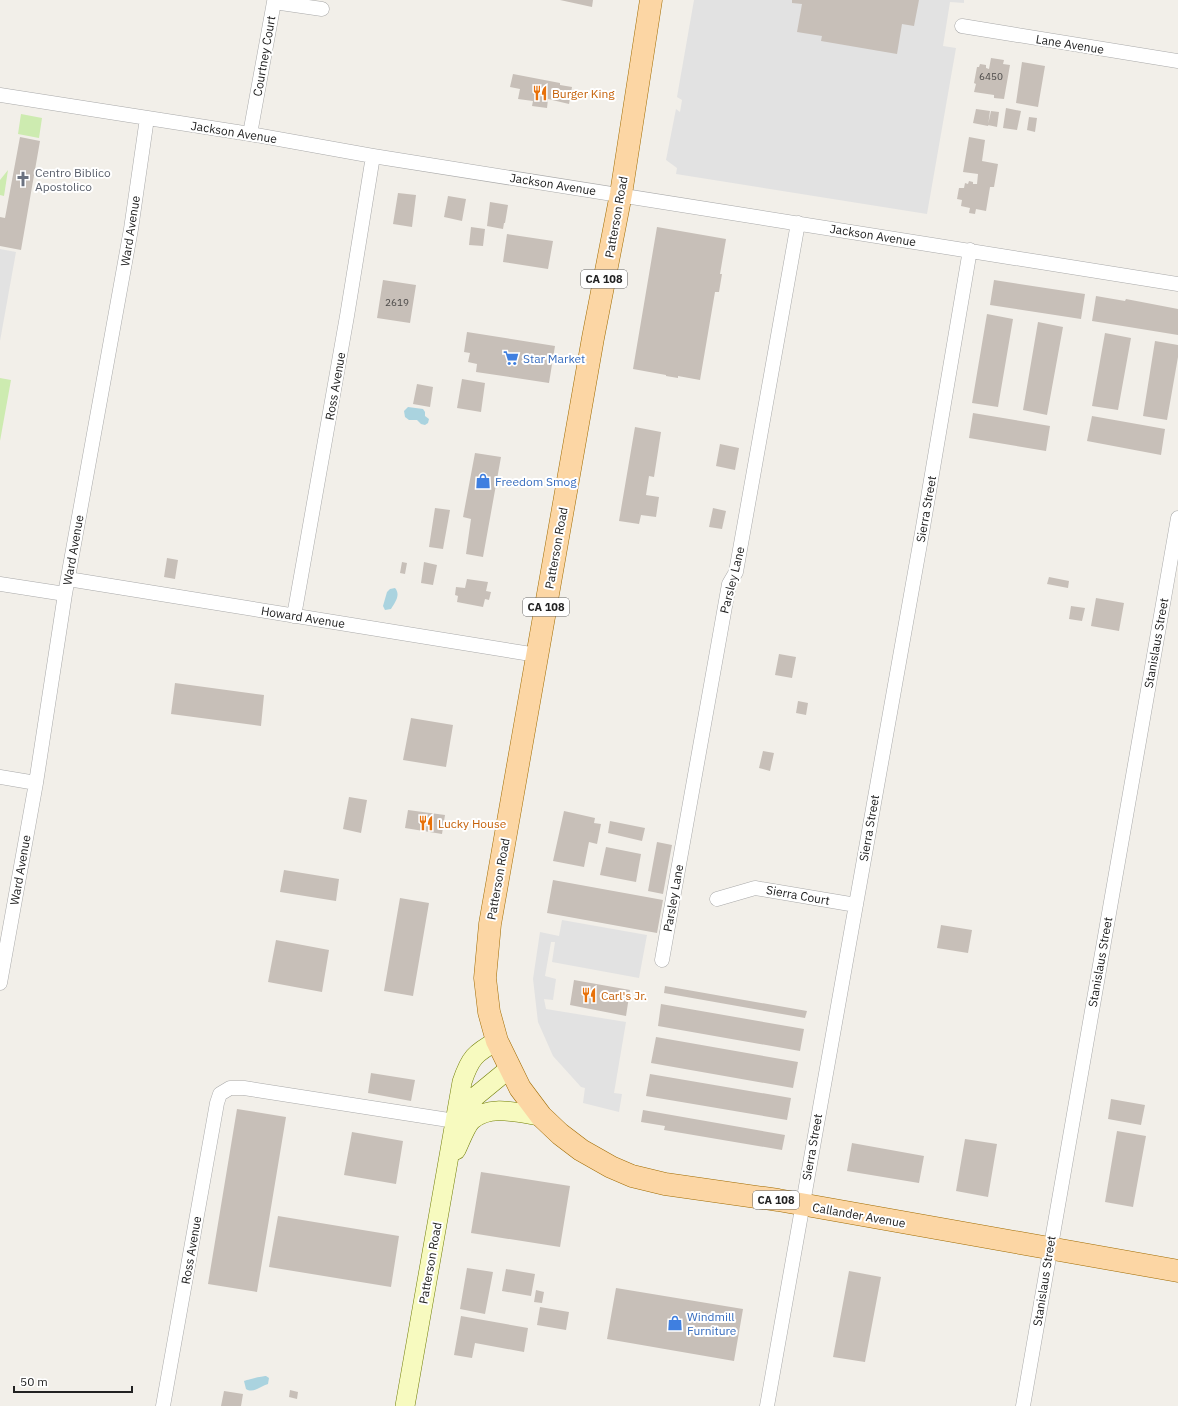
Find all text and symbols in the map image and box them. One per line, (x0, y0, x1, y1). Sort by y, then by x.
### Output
street label: Courtney Court (250, 15, 278, 97)
street label: Lane Avenue (1035, 31, 1106, 57)
house number: 6450 (979, 70, 1003, 83)
restaurant icon: Burger King (531, 84, 549, 102)
place label: Burger King (552, 86, 615, 101)
street label: Jackson Avenue (190, 118, 279, 146)
place label: Centro Biblico Apostolico (35, 165, 111, 194)
church icon: Centro Biblico Apostolico (14, 170, 32, 188)
street label: Jackson Avenue (509, 170, 598, 198)
street label: Patterson Road (601, 175, 631, 259)
street label: Ward Avenue (117, 194, 143, 267)
street label: Jackson Avenue (829, 221, 918, 249)
road number: CA 108 (581, 270, 627, 288)
house number: 2619 (385, 296, 409, 309)
supermarket icon: Star Market (502, 349, 520, 367)
street label: Ross Avenue (322, 350, 348, 421)
place label: Star Market (523, 351, 585, 366)
shop icon: Freedom Smog (474, 472, 492, 490)
place label: Freedom Smog (495, 474, 577, 489)
street label: Sierra Street (913, 474, 939, 544)
street label: Patterson Road (541, 506, 571, 590)
street label: Ward Avenue (59, 513, 87, 586)
street label: Parsley Lane (716, 545, 748, 615)
street label: Stanislaus Street (1141, 597, 1171, 689)
road number: CA 108 (523, 598, 569, 616)
street label: Howard Avenue (260, 603, 346, 631)
street label: Sierra Street (856, 793, 882, 863)
restaurant icon: Lucky House (417, 814, 435, 832)
place label: Lucky House (438, 816, 507, 831)
street label: Ward Avenue (6, 833, 34, 906)
street label: Patterson Road (483, 837, 513, 921)
street label: Parsley Lane (660, 863, 686, 933)
street label: Sierra Court (765, 882, 831, 908)
street label: Stanislaus Street (1085, 916, 1115, 1008)
restaurant icon: Carl's Jr. (580, 986, 598, 1004)
place label: Carl's Jr. (601, 988, 647, 1003)
street label: Sierra Street (799, 1112, 825, 1182)
road number: CA 108 (753, 1191, 799, 1209)
street label: Callander Avenue (811, 1199, 907, 1231)
street label: Ross Avenue (178, 1214, 204, 1285)
street label: Patterson Road (415, 1221, 445, 1305)
street label: Stanislaus Street (1029, 1235, 1059, 1327)
place label: Windmill Furniture (687, 1309, 737, 1338)
shop icon: Windmill Furniture (666, 1314, 684, 1332)
scale bar (14, 1368, 132, 1394)
text: 50 m (20, 1374, 48, 1389)

